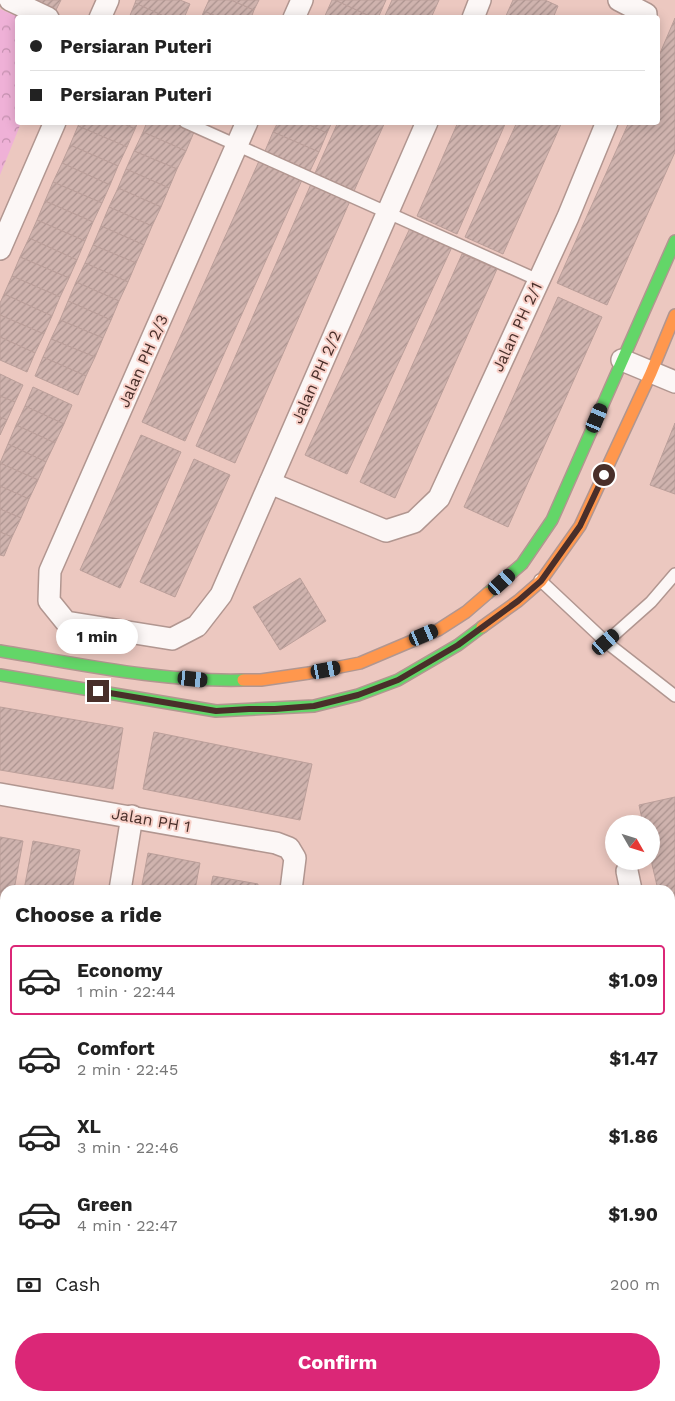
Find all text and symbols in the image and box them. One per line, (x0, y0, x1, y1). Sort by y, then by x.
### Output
text: Persiaran Puteri (60, 35, 212, 58)
text: Persiaran Puteri (60, 83, 212, 106)
street label: Jalan PH 2/1 (488, 279, 546, 375)
street label: Jalan PH 2/3 (114, 312, 172, 410)
street label: Jalan PH 2/2 (287, 328, 345, 426)
car (584, 401, 609, 435)
route start (593, 464, 615, 486)
car (485, 566, 518, 598)
callout: 1 min (57, 618, 139, 654)
car (407, 622, 440, 648)
car (589, 626, 622, 658)
text: 1 min (76, 627, 118, 646)
car (309, 660, 342, 680)
car (177, 670, 208, 688)
route end (87, 680, 109, 702)
street label: Jalan PH 1 (110, 804, 192, 836)
north arrow (605, 815, 660, 870)
map controls (605, 815, 660, 870)
text: Choose a ride (15, 902, 162, 927)
icon: car (17, 958, 62, 1003)
text: Economy (77, 959, 162, 982)
text: $1.09 (608, 969, 658, 992)
text: 1 min · 22:44 (77, 982, 176, 1001)
icon: car (17, 1036, 62, 1081)
text: Comfort (77, 1037, 155, 1060)
text: $1.47 (609, 1047, 658, 1070)
text: 2 min · 22:45 (77, 1060, 178, 1079)
icon: car (17, 1114, 62, 1159)
text: XL (77, 1115, 101, 1138)
text: $1.86 (609, 1125, 658, 1148)
text: 3 min · 22:46 (77, 1138, 179, 1157)
icon: car (17, 1192, 62, 1237)
text: Green (77, 1193, 133, 1216)
text: $1.90 (608, 1203, 658, 1226)
text: 4 min · 22:47 (77, 1216, 178, 1235)
icon: cash (15, 1271, 43, 1299)
text: Cash (55, 1273, 101, 1296)
text: 200 m (610, 1275, 660, 1294)
button: Confirm (15, 1333, 660, 1391)

